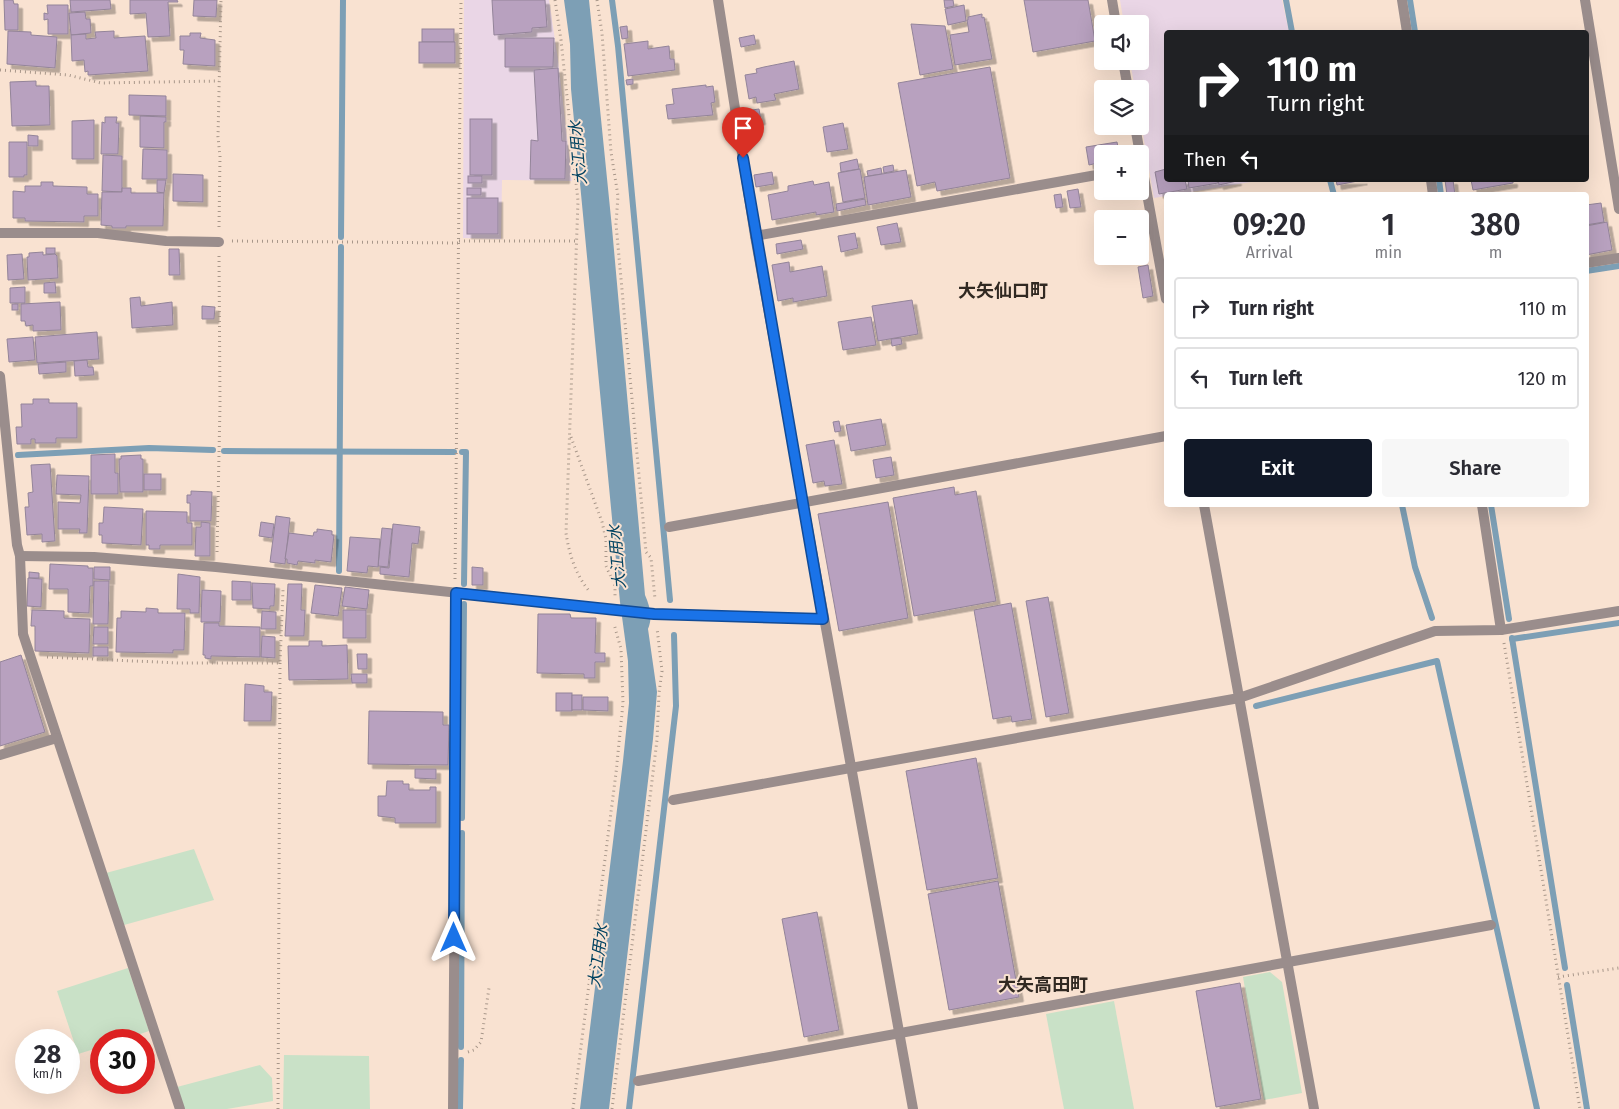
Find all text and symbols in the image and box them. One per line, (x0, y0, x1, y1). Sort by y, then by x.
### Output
map controls (1094, 15, 1149, 265)
button: sound (1094, 15, 1149, 70)
text: 110 m (1267, 48, 1357, 90)
icon: right (1184, 50, 1249, 115)
button: layers (1094, 80, 1149, 135)
text: Turn right (1267, 90, 1364, 117)
pin (722, 107, 764, 158)
icon: arrive (729, 114, 757, 142)
water label: 大江用水 (566, 118, 590, 186)
button: + (1094, 145, 1149, 200)
icon: left (1236, 145, 1264, 173)
text: Then (1184, 148, 1226, 171)
text: 09:20 (1232, 207, 1306, 243)
text: 1 (1381, 207, 1395, 243)
text: 380 (1470, 207, 1521, 243)
button: − (1094, 210, 1149, 265)
text: Arrival (1246, 243, 1293, 262)
text: min (1374, 243, 1402, 262)
text: m (1489, 243, 1502, 262)
district label: 大矢仙口町 (958, 280, 1048, 302)
icon: right (1186, 294, 1214, 322)
text: Turn right (1229, 297, 1314, 320)
text: 110 m (1519, 297, 1567, 320)
icon: left (1186, 364, 1214, 392)
text: Turn left (1229, 367, 1303, 390)
text: 120 m (1517, 367, 1567, 390)
button: Exit (1184, 439, 1372, 497)
button: Share (1382, 439, 1569, 497)
water label: 大江用水 (605, 522, 629, 590)
position arrow (427, 911, 479, 963)
water label: 大江用水 (585, 921, 612, 989)
district label: 大矢高田町 (998, 974, 1088, 996)
speed limit sign: 30 (90, 1029, 155, 1094)
text: 28 (34, 1040, 61, 1070)
text: km/h (33, 1067, 62, 1081)

